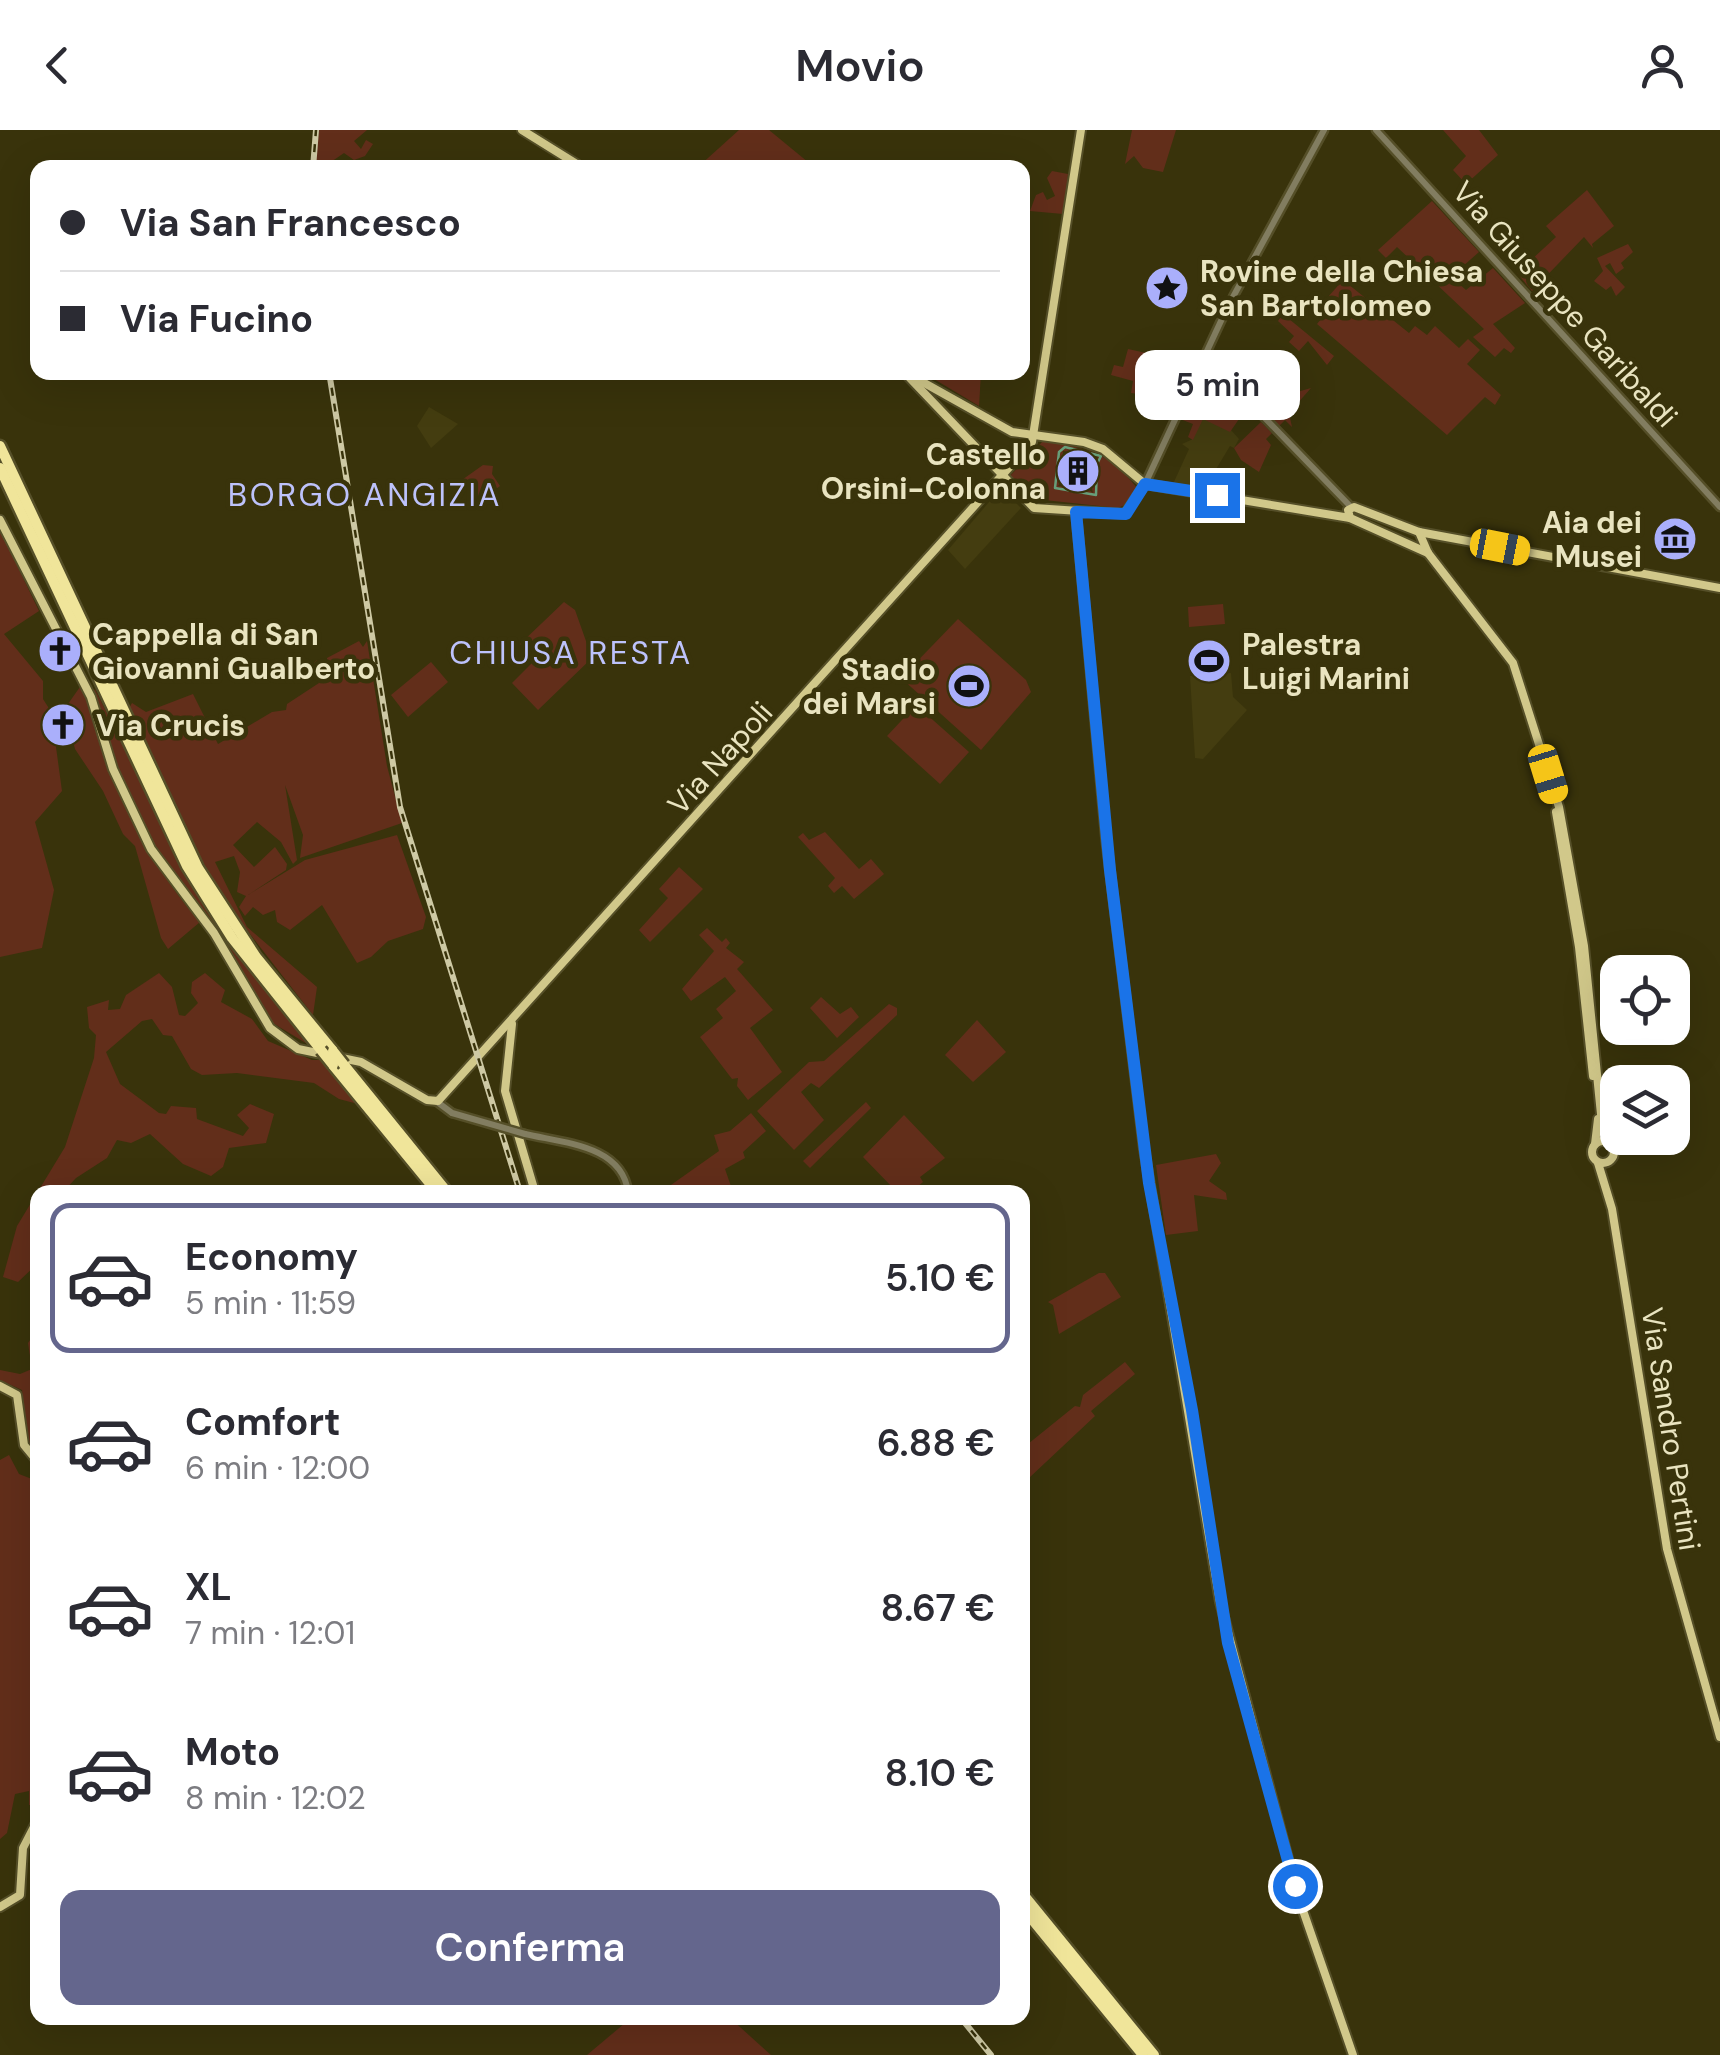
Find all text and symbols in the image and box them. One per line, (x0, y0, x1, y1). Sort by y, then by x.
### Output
text: Movio (795, 36, 925, 95)
icon: back (30, 38, 85, 93)
icon: person (1635, 38, 1690, 93)
street label: Via Giuseppe Garibaldi (1444, 173, 1686, 435)
text: Via San Francesco (120, 198, 461, 248)
place label: Rovine della Chiesa San Bartolomeo (1200, 252, 1483, 325)
place icon: Rovine della Chiesa San Bartolomeo (1144, 265, 1190, 311)
text: Via Fucino (120, 294, 313, 344)
callout: 5 min (1134, 350, 1300, 420)
text: 5 min (1175, 364, 1260, 406)
place label: Castello Orsini-Colonna (821, 435, 1046, 508)
building icon: Castello Orsini-Colonna (1055, 448, 1101, 494)
route end (1195, 473, 1240, 518)
district label: BORGO ANGIZIA (228, 474, 502, 516)
place label: Aia dei Musei (1542, 503, 1642, 576)
museum icon: Aia dei Musei (1652, 516, 1698, 562)
car (1468, 527, 1532, 567)
place label: Cappella di San Giovanni Gualberto (92, 615, 375, 688)
place label: Palestra Luigi Marini (1242, 625, 1410, 698)
church icon: Cappella di San Giovanni Gualberto (37, 628, 83, 674)
district label: CHIUSA RESTA (449, 632, 693, 674)
sports icon: Palestra Luigi Marini (1186, 638, 1232, 684)
place label: Stadio dei Marsi (802, 650, 936, 723)
sports icon: Stadio dei Marsi (946, 663, 992, 709)
street label: Via Napoli (659, 693, 781, 823)
church icon: Via Crucis (40, 702, 86, 748)
place label: Via Crucis (96, 706, 245, 745)
car (1525, 741, 1571, 807)
map controls (1600, 955, 1690, 1155)
button: locate (1600, 955, 1690, 1045)
button: layers (1600, 1065, 1690, 1155)
text: Economy (185, 1232, 358, 1282)
icon: car (65, 1233, 155, 1323)
text: 5.10 € (885, 1253, 995, 1303)
text: 5 min · 11:59 (185, 1282, 356, 1324)
street label: Via Sandro Pertini (1633, 1305, 1709, 1553)
text: Comfort (185, 1397, 341, 1447)
icon: car (65, 1398, 155, 1488)
text: 6.88 € (877, 1418, 995, 1468)
text: 6 min · 12:00 (185, 1447, 370, 1489)
text: XL (185, 1562, 232, 1612)
icon: car (65, 1563, 155, 1653)
text: 8.67 € (881, 1583, 995, 1633)
text: 7 min · 12:01 (185, 1612, 355, 1654)
text: Moto (185, 1727, 280, 1777)
icon: car (65, 1728, 155, 1818)
text: 8.10 € (885, 1748, 995, 1798)
text: 8 min · 12:02 (185, 1777, 366, 1819)
route start (1273, 1864, 1318, 1909)
button: Conferma (60, 1890, 1000, 2005)

